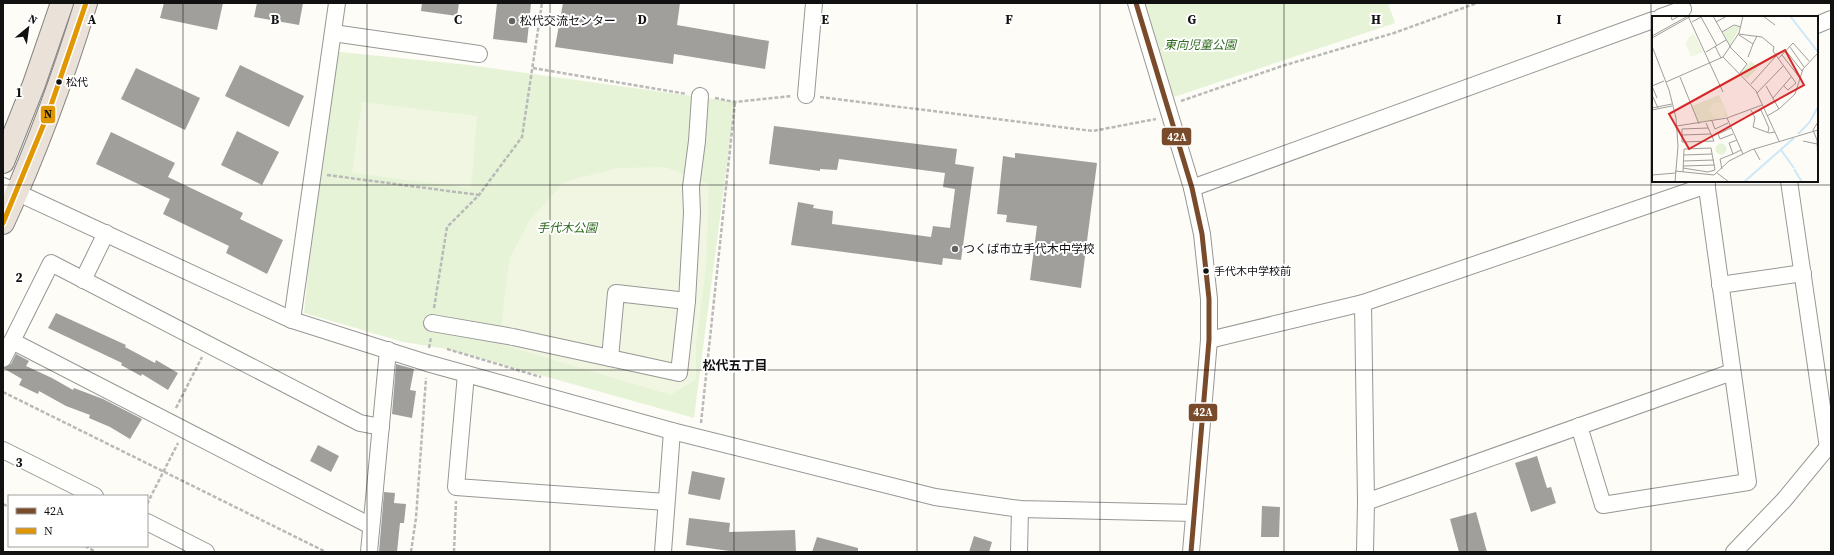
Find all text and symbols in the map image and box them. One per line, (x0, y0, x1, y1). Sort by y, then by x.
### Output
north arrow (8, 8, 48, 48)
text: N (25, 11, 40, 28)
text: A (88, 11, 97, 28)
text: B (271, 11, 280, 28)
text: C (454, 11, 462, 28)
text: D (637, 11, 647, 28)
text: E (821, 11, 829, 28)
text: F (1005, 11, 1013, 28)
text: G (1188, 11, 1197, 28)
text: H (1371, 11, 1381, 28)
text: I (1556, 11, 1562, 28)
place label: 松代交流センター (520, 13, 616, 29)
marker: 松代交流センター (507, 16, 517, 26)
inset map (1652, 16, 1818, 182)
park label: 東向児童公園 (1164, 37, 1238, 53)
place label: 松代 (66, 75, 88, 90)
marker: 松代 (54, 77, 64, 87)
text: 1 (15, 84, 23, 101)
line badge: N (40, 105, 56, 124)
text: N (44, 107, 52, 122)
line badge: 42A (1161, 127, 1192, 146)
text: 42A (1167, 130, 1187, 145)
park label: 手代木公園 (537, 220, 599, 236)
place label: つくば市立手代木中学校 (963, 241, 1095, 257)
marker: つくば市立手代木中学校 (950, 244, 960, 254)
place label: 手代木中学校前 (1214, 264, 1291, 279)
marker: 手代木中学校前 (1201, 266, 1211, 276)
text: 2 (15, 269, 23, 286)
district label: 松代五丁目 (702, 357, 768, 374)
line badge: 42A (1188, 403, 1218, 422)
text: 42A (1193, 405, 1213, 420)
text: 3 (15, 454, 23, 471)
legend (8, 495, 148, 547)
text: 42A (44, 503, 64, 519)
text: N (44, 523, 53, 539)

